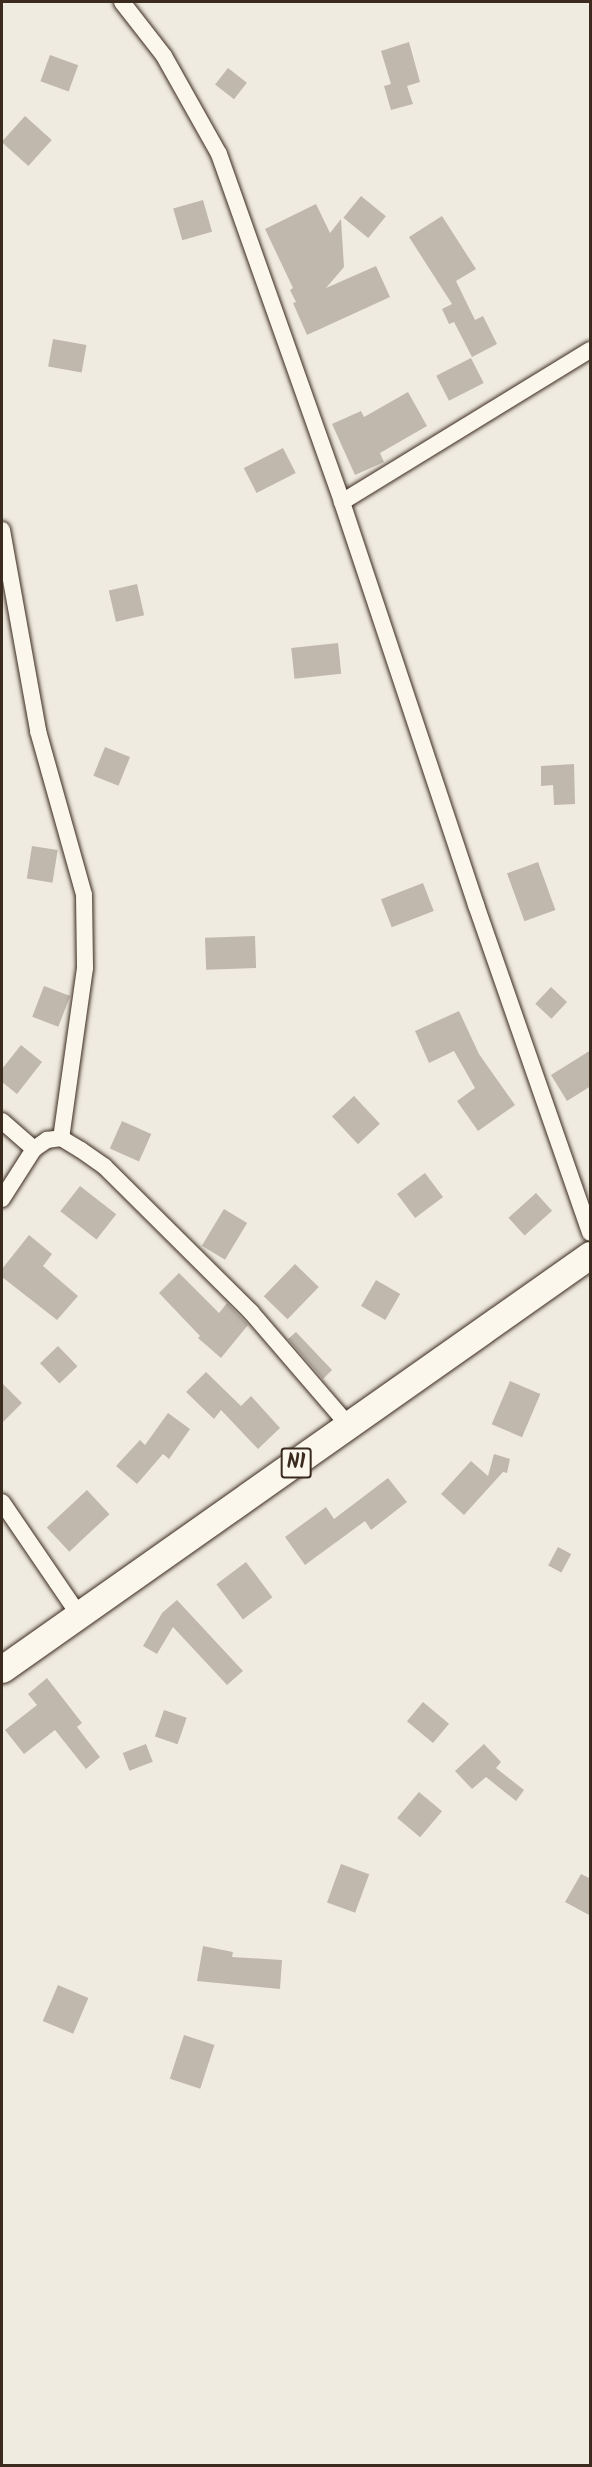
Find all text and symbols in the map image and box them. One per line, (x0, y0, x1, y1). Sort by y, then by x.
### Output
road number: N1 (280, 1446, 312, 1480)

